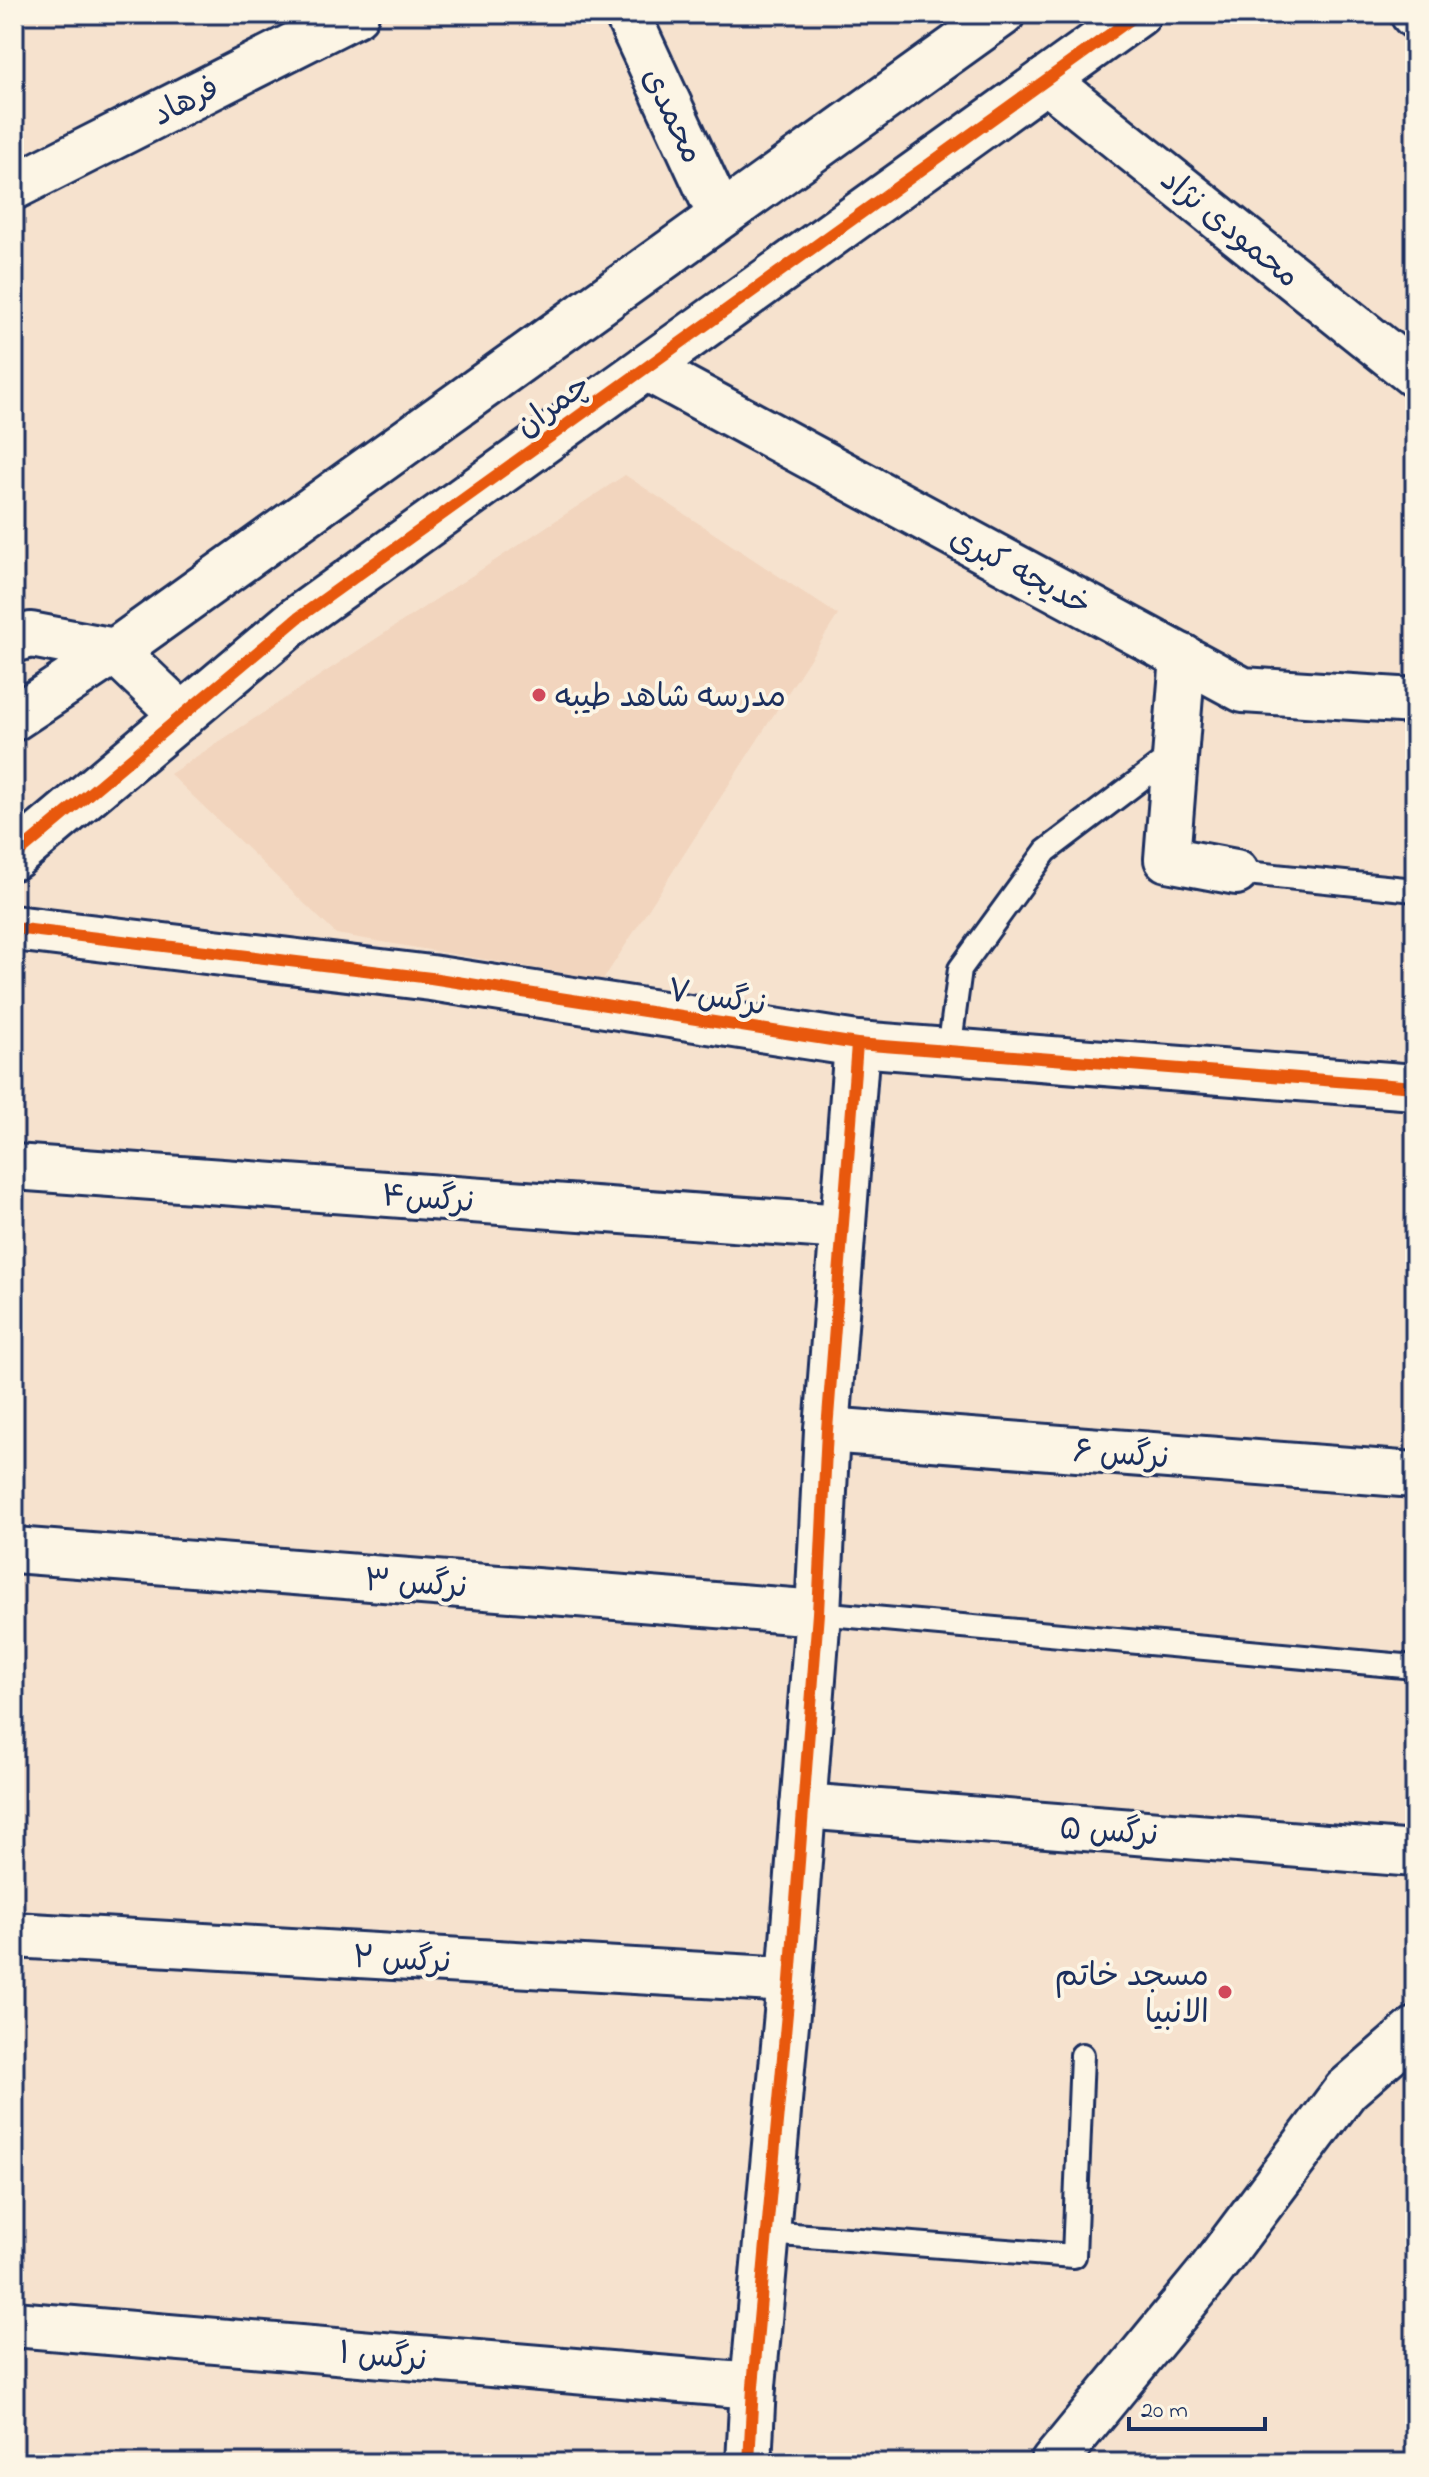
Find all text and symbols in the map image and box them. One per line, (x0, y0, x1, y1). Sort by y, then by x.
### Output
street label: محمدی (628, 61, 714, 172)
street label: فرهاد (145, 66, 228, 140)
street label: محمودی نژاد (1149, 159, 1309, 301)
street label: چمران (506, 363, 602, 450)
street label: خدیجه کبری (940, 516, 1099, 630)
place label: مدرسه شاهد طیبه (555, 675, 786, 722)
marker: مدرسه شاهد طیبه (530, 686, 548, 704)
street label: نرگس ۷ (664, 968, 769, 1030)
street label: نرگس۴ (380, 1174, 476, 1227)
street label: نرگس ۶ (1071, 1430, 1170, 1483)
street label: نرگس ۳ (363, 1558, 469, 1613)
street label: نرگس ۵ (1058, 1807, 1160, 1860)
street label: نرگس ۲ (351, 1935, 452, 1988)
place label: مسجد خاتم الانبیا (1055, 1954, 1209, 2038)
marker: مسجد خاتم الانبیا (1216, 1983, 1234, 2001)
street label: نرگس ۱ (337, 2331, 429, 2386)
scale bar (1129, 2381, 1265, 2431)
text: 20 m (1141, 2394, 1188, 2429)

